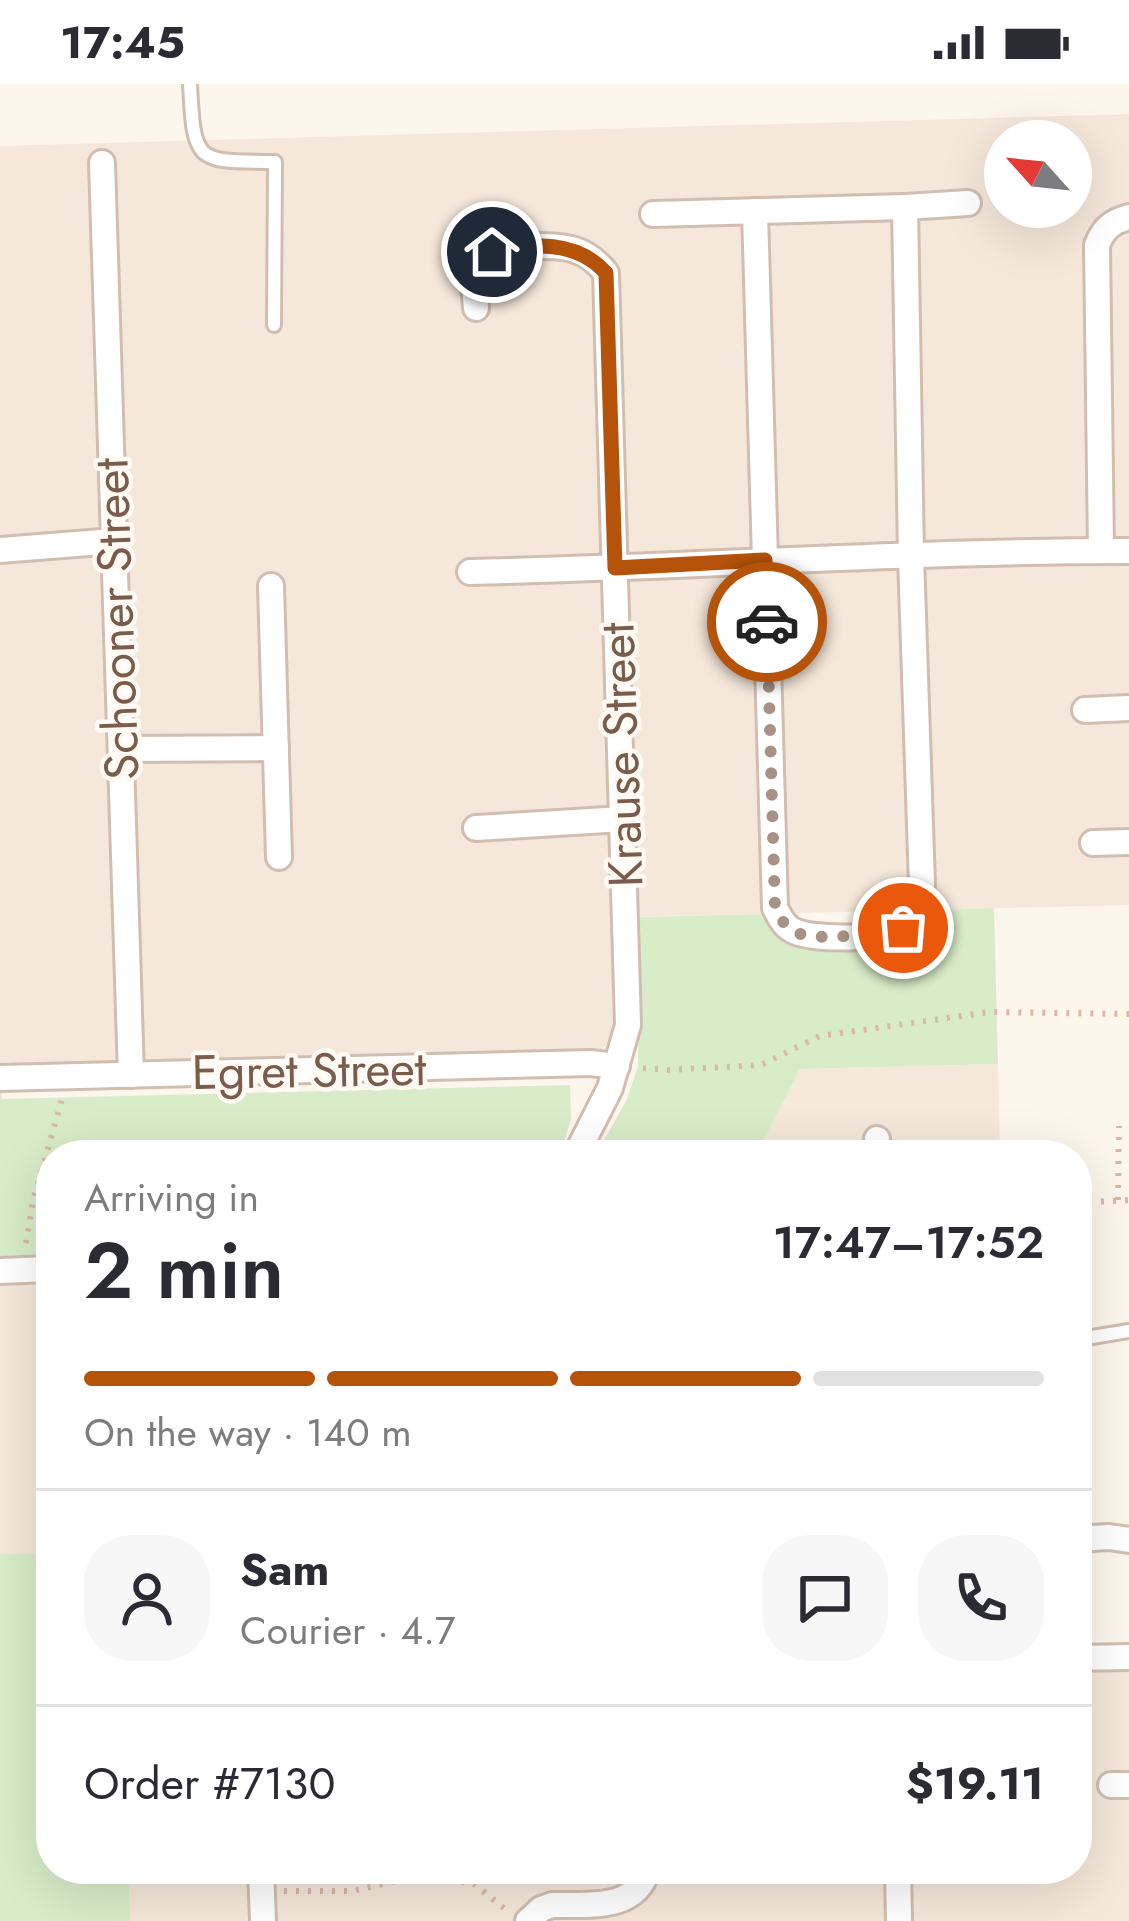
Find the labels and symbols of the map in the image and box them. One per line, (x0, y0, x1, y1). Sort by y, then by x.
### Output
north arrow (984, 120, 1092, 228)
pin (441, 201, 543, 303)
street label: Schooner Street (76, 456, 157, 781)
courier (707, 562, 827, 682)
street label: Krause Street (582, 621, 661, 889)
pin (852, 877, 954, 979)
street label: Egret Street (191, 1034, 427, 1107)

